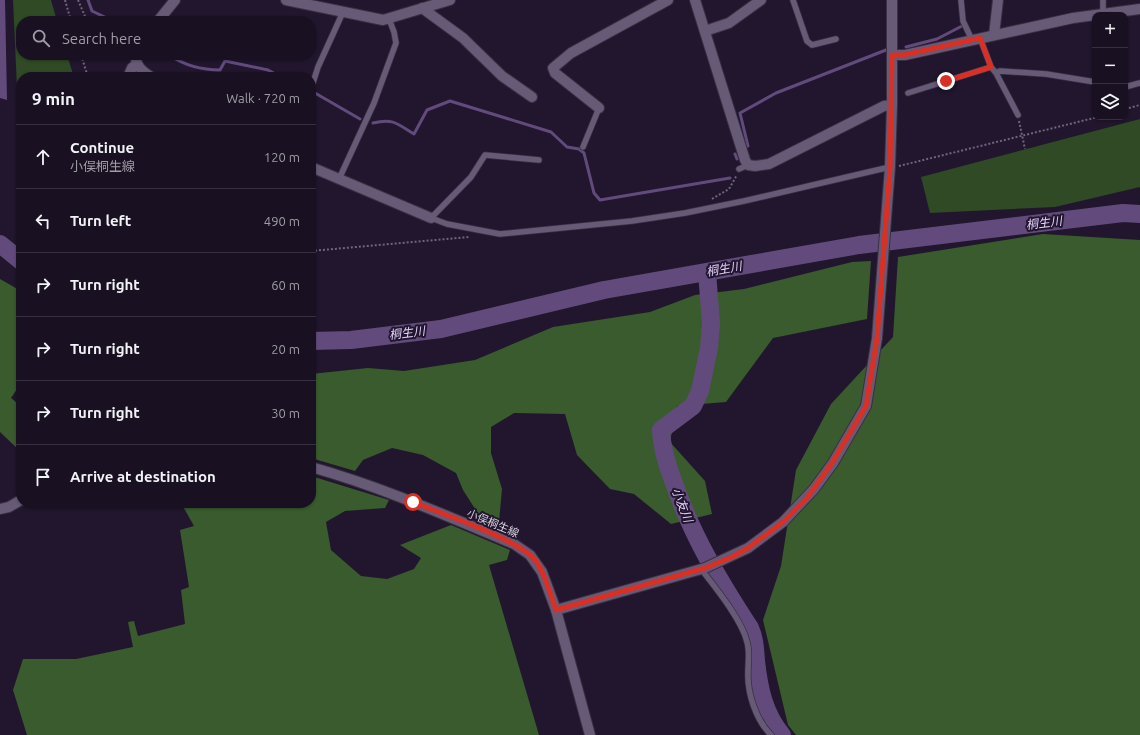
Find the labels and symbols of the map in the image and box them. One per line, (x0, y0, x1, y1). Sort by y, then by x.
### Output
route end (937, 72, 955, 90)
water label: 桐生川 (1025, 214, 1065, 231)
water label: 桐生川 (705, 259, 745, 278)
water label: 桐生川 (388, 324, 428, 341)
water label: 小友川 (670, 486, 696, 526)
route start (404, 493, 422, 511)
street label: 小俣桐生線 (465, 507, 521, 539)

